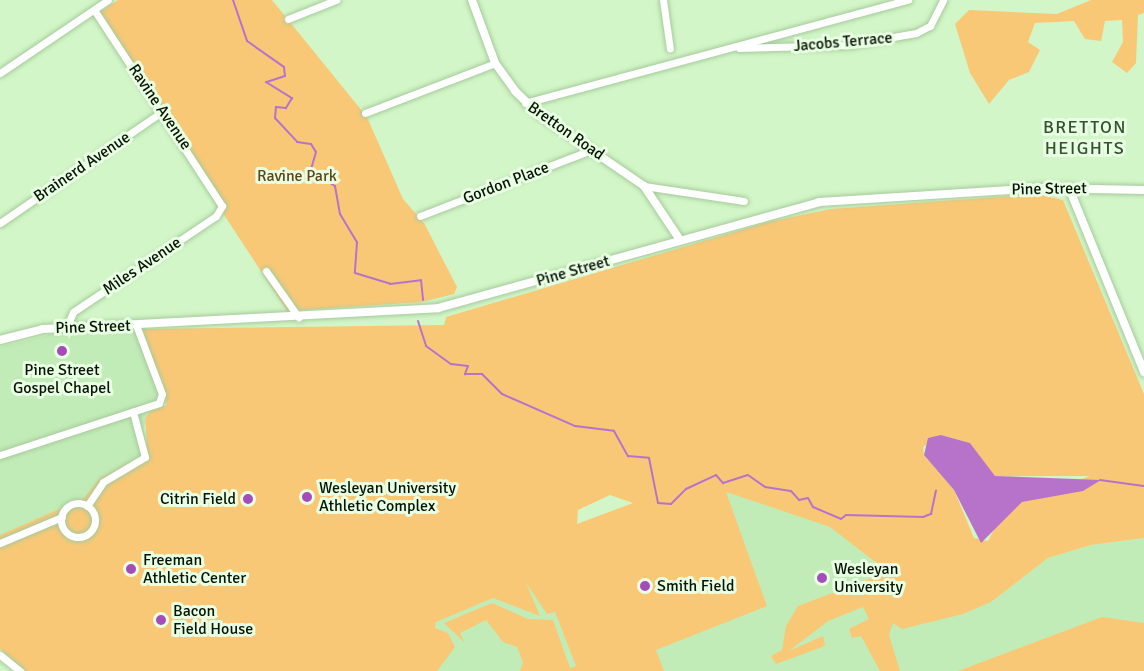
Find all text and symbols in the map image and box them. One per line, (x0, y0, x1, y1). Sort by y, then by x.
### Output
street label: Jacobs Terrace (793, 28, 893, 56)
street label: Ravine Avenue (124, 61, 196, 153)
street label: Bretton Road (524, 98, 608, 164)
district label: BRETTON HEIGHTS (1043, 117, 1127, 160)
street label: Brainerd Avenue (30, 128, 134, 206)
street label: Gordon Place (460, 158, 552, 208)
park label: Ravine Park (257, 166, 337, 186)
street label: Pine Street (1011, 179, 1087, 199)
street label: Miles Avenue (99, 233, 185, 299)
street label: Pine Street (534, 251, 612, 291)
street label: Pine Street (55, 316, 131, 338)
marker: Pine Street Gospel Chapel (55, 344, 69, 358)
place label: Pine Street Gospel Chapel (13, 360, 111, 398)
place label: Wesleyan University Athletic Complex (319, 478, 456, 516)
place label: Citrin Field (160, 489, 236, 509)
marker: Wesleyan University Athletic Complex (300, 490, 314, 504)
marker: Citrin Field (241, 492, 255, 506)
place label: Freeman Athletic Center (143, 550, 246, 588)
place label: Wesleyan University (834, 559, 903, 597)
marker: Freeman Athletic Center (124, 562, 138, 576)
marker: Wesleyan University (815, 571, 829, 585)
place label: Smith Field (657, 576, 734, 596)
marker: Smith Field (638, 579, 652, 593)
place label: Bacon Field House (173, 601, 253, 639)
marker: Bacon Field House (154, 613, 168, 627)

